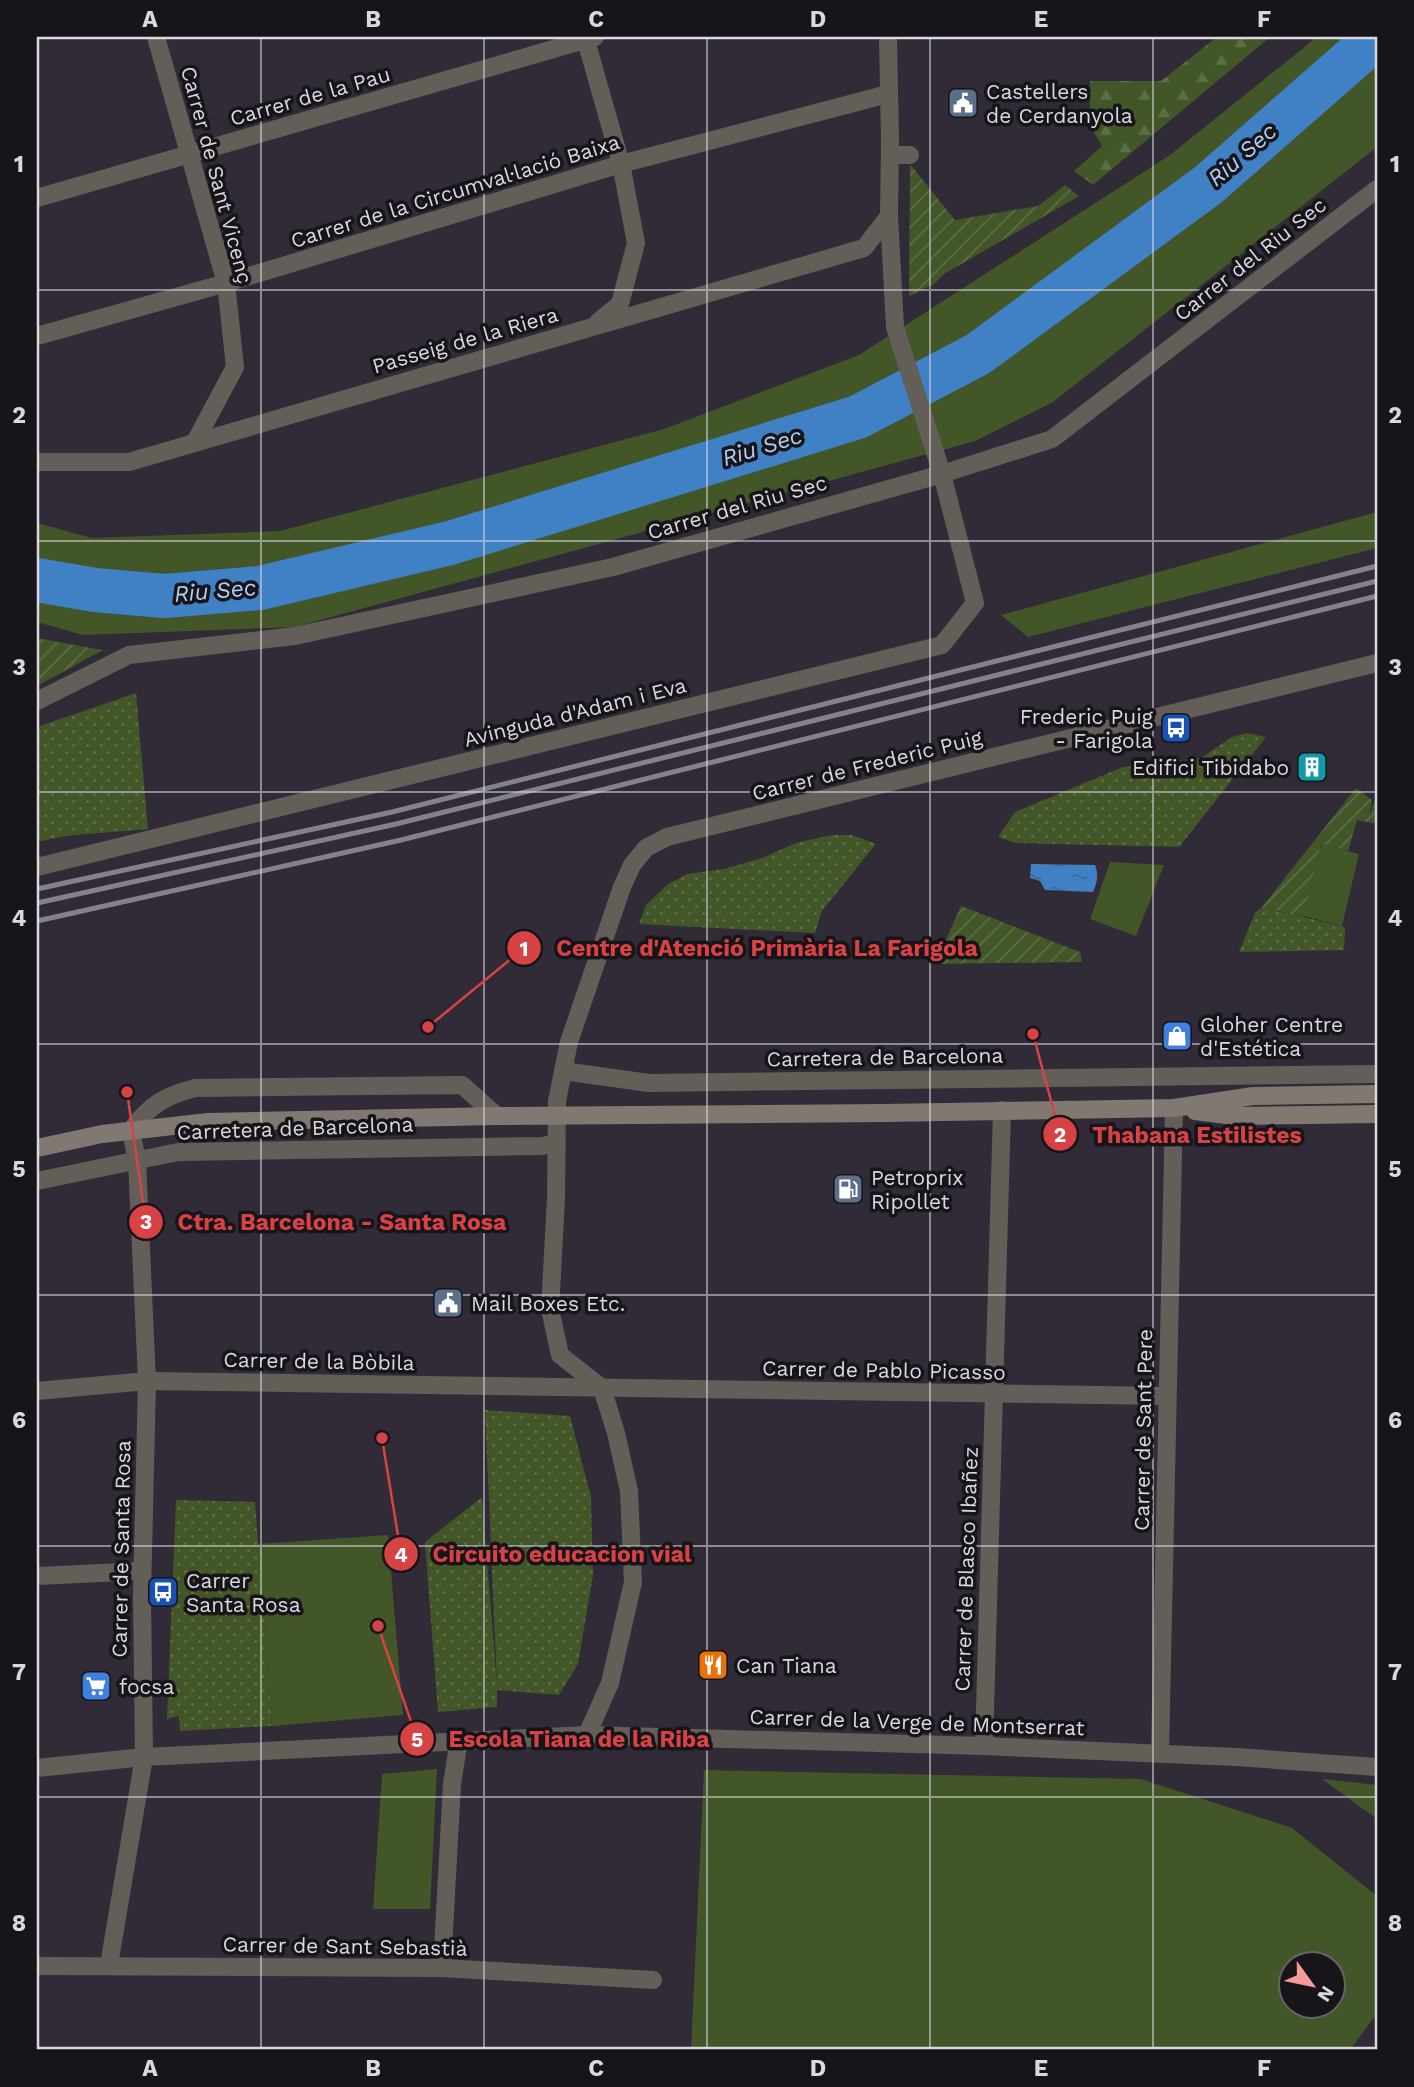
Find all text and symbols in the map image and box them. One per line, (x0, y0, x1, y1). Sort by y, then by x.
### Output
text: A (142, 6, 158, 33)
text: B (365, 6, 381, 33)
text: C (588, 6, 604, 33)
text: D (810, 6, 826, 33)
text: E (1034, 6, 1048, 33)
text: F (1257, 6, 1271, 33)
street label: Carrer de la Pau (227, 61, 393, 131)
street label: Carrer de Sant Vicenç (176, 64, 258, 286)
place label: Castellers de Cerdanyola (986, 79, 1133, 128)
public building icon: Castellers de Cerdanyola (946, 86, 980, 120)
water label: Riu Sec (1202, 117, 1282, 192)
street label: Carrer de la Circumval·lació Baixa (288, 129, 623, 253)
text: 1 (14, 151, 24, 178)
text: 1 (1390, 151, 1400, 178)
street label: Carrer del Riu Sec (1169, 192, 1331, 326)
street label: Passeig de la Riera (369, 301, 561, 378)
text: 2 (12, 402, 26, 429)
text: 2 (1388, 402, 1402, 429)
water label: Riu Sec (719, 422, 806, 472)
street label: Carrer del Riu Sec (644, 469, 830, 545)
water label: Riu Sec (173, 574, 258, 608)
text: 3 (12, 654, 26, 681)
text: 3 (1388, 654, 1402, 681)
street label: Avinguda d'Adam i Eva (461, 672, 689, 752)
place label: Frederic Puig - Farigola (1020, 704, 1154, 753)
bus stop icon: Frederic Puig - Farigola (1159, 711, 1193, 745)
street label: Carrer de Frederic Puig (749, 724, 985, 806)
building icon: Edifici Tibidabo (1295, 750, 1329, 784)
place label: Edifici Tibidabo (1132, 755, 1289, 780)
text: 4 (12, 905, 27, 932)
text: 4 (1388, 905, 1403, 932)
callout: Centre d'Atenció Primària La Farigola (507, 926, 992, 970)
text: Centre d'Atenció Primària La Farigola (556, 935, 978, 962)
text: 1 (519, 936, 529, 961)
place label: Gloher Centre d'Estética (1200, 1012, 1343, 1061)
shop icon: Gloher Centre d'Estética (1160, 1019, 1194, 1053)
street label: Carretera de Barcelona (766, 1042, 1004, 1072)
street label: Carretera de Barcelona (176, 1111, 414, 1145)
callout: Thabana Estilistes (1043, 1112, 1316, 1156)
text: 2 (1054, 1122, 1066, 1147)
text: Thabana Estilistes (1092, 1122, 1302, 1149)
text: 5 (12, 1156, 26, 1183)
text: 5 (1388, 1156, 1402, 1183)
place label: Petroprix Ripollet (871, 1165, 964, 1214)
fuel station icon: Petroprix Ripollet (831, 1172, 865, 1206)
callout: Ctra. Barcelona - Santa Rosa (129, 1200, 521, 1244)
text: 3 (140, 1209, 152, 1234)
text: Ctra. Barcelona - Santa Rosa (178, 1209, 507, 1236)
public building icon: Mail Boxes Etc. (431, 1286, 465, 1320)
place label: Mail Boxes Etc. (471, 1291, 625, 1316)
street label: Carrer de Sant Pere (1129, 1329, 1157, 1531)
street label: Carrer de la Bòbila (223, 1347, 415, 1375)
street label: Carrer de Pablo Picasso (762, 1355, 1006, 1385)
text: 6 (12, 1407, 26, 1434)
text: 6 (1388, 1407, 1402, 1434)
street label: Carrer de Santa Rosa (107, 1440, 135, 1658)
street label: Carrer de Blasco Ibañez (949, 1446, 983, 1692)
callout: Circuito educacion vial (383, 1532, 706, 1576)
text: Circuito educacion vial (432, 1541, 692, 1568)
text: 4 (394, 1542, 408, 1567)
place label: Carrer Santa Rosa (186, 1568, 301, 1617)
bus stop icon: Carrer Santa Rosa (146, 1575, 180, 1609)
restaurant icon: Can Tiana (696, 1648, 730, 1682)
place label: Can Tiana (736, 1653, 837, 1678)
text: 7 (12, 1659, 26, 1686)
text: 7 (1388, 1659, 1402, 1686)
supermarket icon: focsa (79, 1669, 113, 1703)
place label: focsa (119, 1674, 174, 1699)
street label: Carrer de la Verge de Montserrat (749, 1704, 1085, 1740)
callout: Escola Tiana de la Riba (399, 1717, 724, 1761)
text: Escola Tiana de la Riba (449, 1726, 710, 1753)
text: 5 (411, 1727, 423, 1752)
text: 8 (12, 1910, 26, 1937)
text: 8 (1388, 1910, 1402, 1937)
street label: Carrer de Sant Sebastià (222, 1931, 468, 1961)
north arrow (1278, 1951, 1348, 2021)
text: N (1312, 1982, 1339, 2006)
text: A (142, 2055, 158, 2082)
text: B (365, 2055, 381, 2082)
text: C (588, 2055, 604, 2082)
text: D (810, 2055, 826, 2082)
text: E (1034, 2055, 1048, 2082)
text: F (1257, 2055, 1271, 2082)

